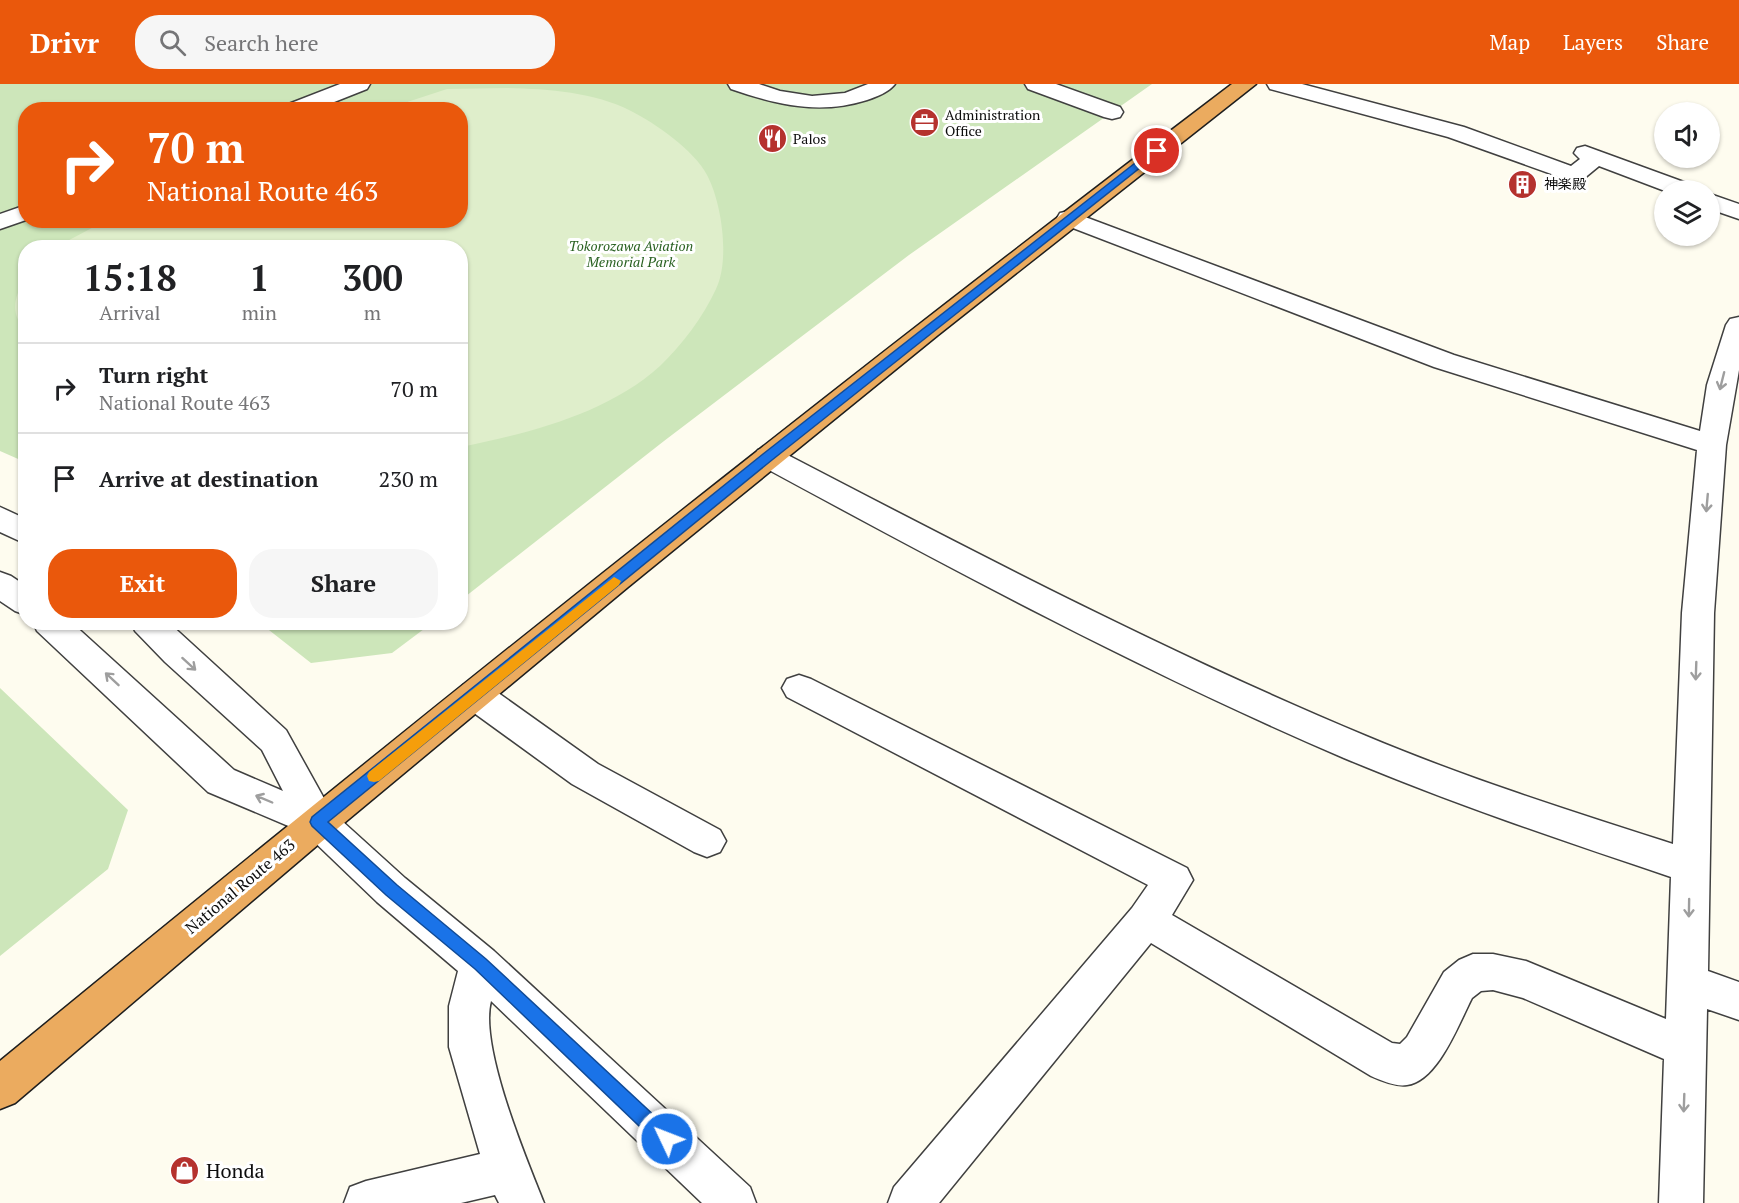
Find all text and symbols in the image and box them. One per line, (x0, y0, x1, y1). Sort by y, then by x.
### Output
search box (135, 15, 555, 69)
text: Drivr (30, 24, 99, 61)
icon: search (156, 26, 189, 59)
text: Search here (204, 28, 319, 57)
text: Map (1489, 28, 1530, 56)
text: Layers (1563, 28, 1623, 56)
text: Share (1656, 28, 1709, 56)
map controls (1654, 102, 1720, 246)
button: sound (1654, 102, 1720, 168)
place label: Administration Office (945, 105, 1041, 140)
office icon: Administration Office (908, 107, 940, 139)
text: 70 m (147, 119, 245, 175)
restaurant icon: Palos (756, 123, 788, 155)
pin (1131, 125, 1182, 176)
icon: right (48, 126, 126, 204)
place label: Palos (793, 129, 826, 148)
icon: arrive (1140, 134, 1173, 167)
building icon: 神楽殿 (1507, 168, 1539, 200)
text: National Route 463 (147, 173, 378, 209)
place label: 神楽殿 (1544, 174, 1586, 193)
button: layers (1654, 180, 1720, 246)
park label: Tokorozawa Aviation Memorial Park (569, 236, 693, 271)
text: 15:18 (83, 254, 177, 301)
text: 1 (249, 254, 270, 301)
text: 300 (342, 254, 403, 301)
text: Arrival (99, 299, 161, 326)
text: min (242, 299, 277, 326)
text: m (364, 299, 381, 326)
text: Turn right (99, 360, 208, 389)
one-way arrow (1716, 371, 1728, 390)
icon: right (48, 372, 81, 405)
text: 70 m (390, 374, 438, 403)
text: National Route 463 (99, 389, 270, 416)
icon: arrive (48, 462, 81, 495)
text: Arrive at destination (99, 464, 318, 493)
text: 230 m (378, 464, 438, 493)
one-way arrow (1702, 492, 1713, 512)
button: Exit (48, 549, 237, 618)
button: Share (249, 549, 438, 618)
one-way arrow (181, 657, 196, 671)
one-way arrow (1690, 661, 1702, 681)
one-way arrow (105, 672, 120, 687)
one-way arrow (255, 793, 273, 804)
street label: National Route 463 (180, 834, 300, 938)
one-way arrow (1683, 898, 1694, 918)
one-way arrow (1678, 1092, 1689, 1112)
position arrow (635, 1107, 699, 1171)
shop icon: Honda (169, 1155, 201, 1187)
place label: Honda (206, 1157, 265, 1184)

